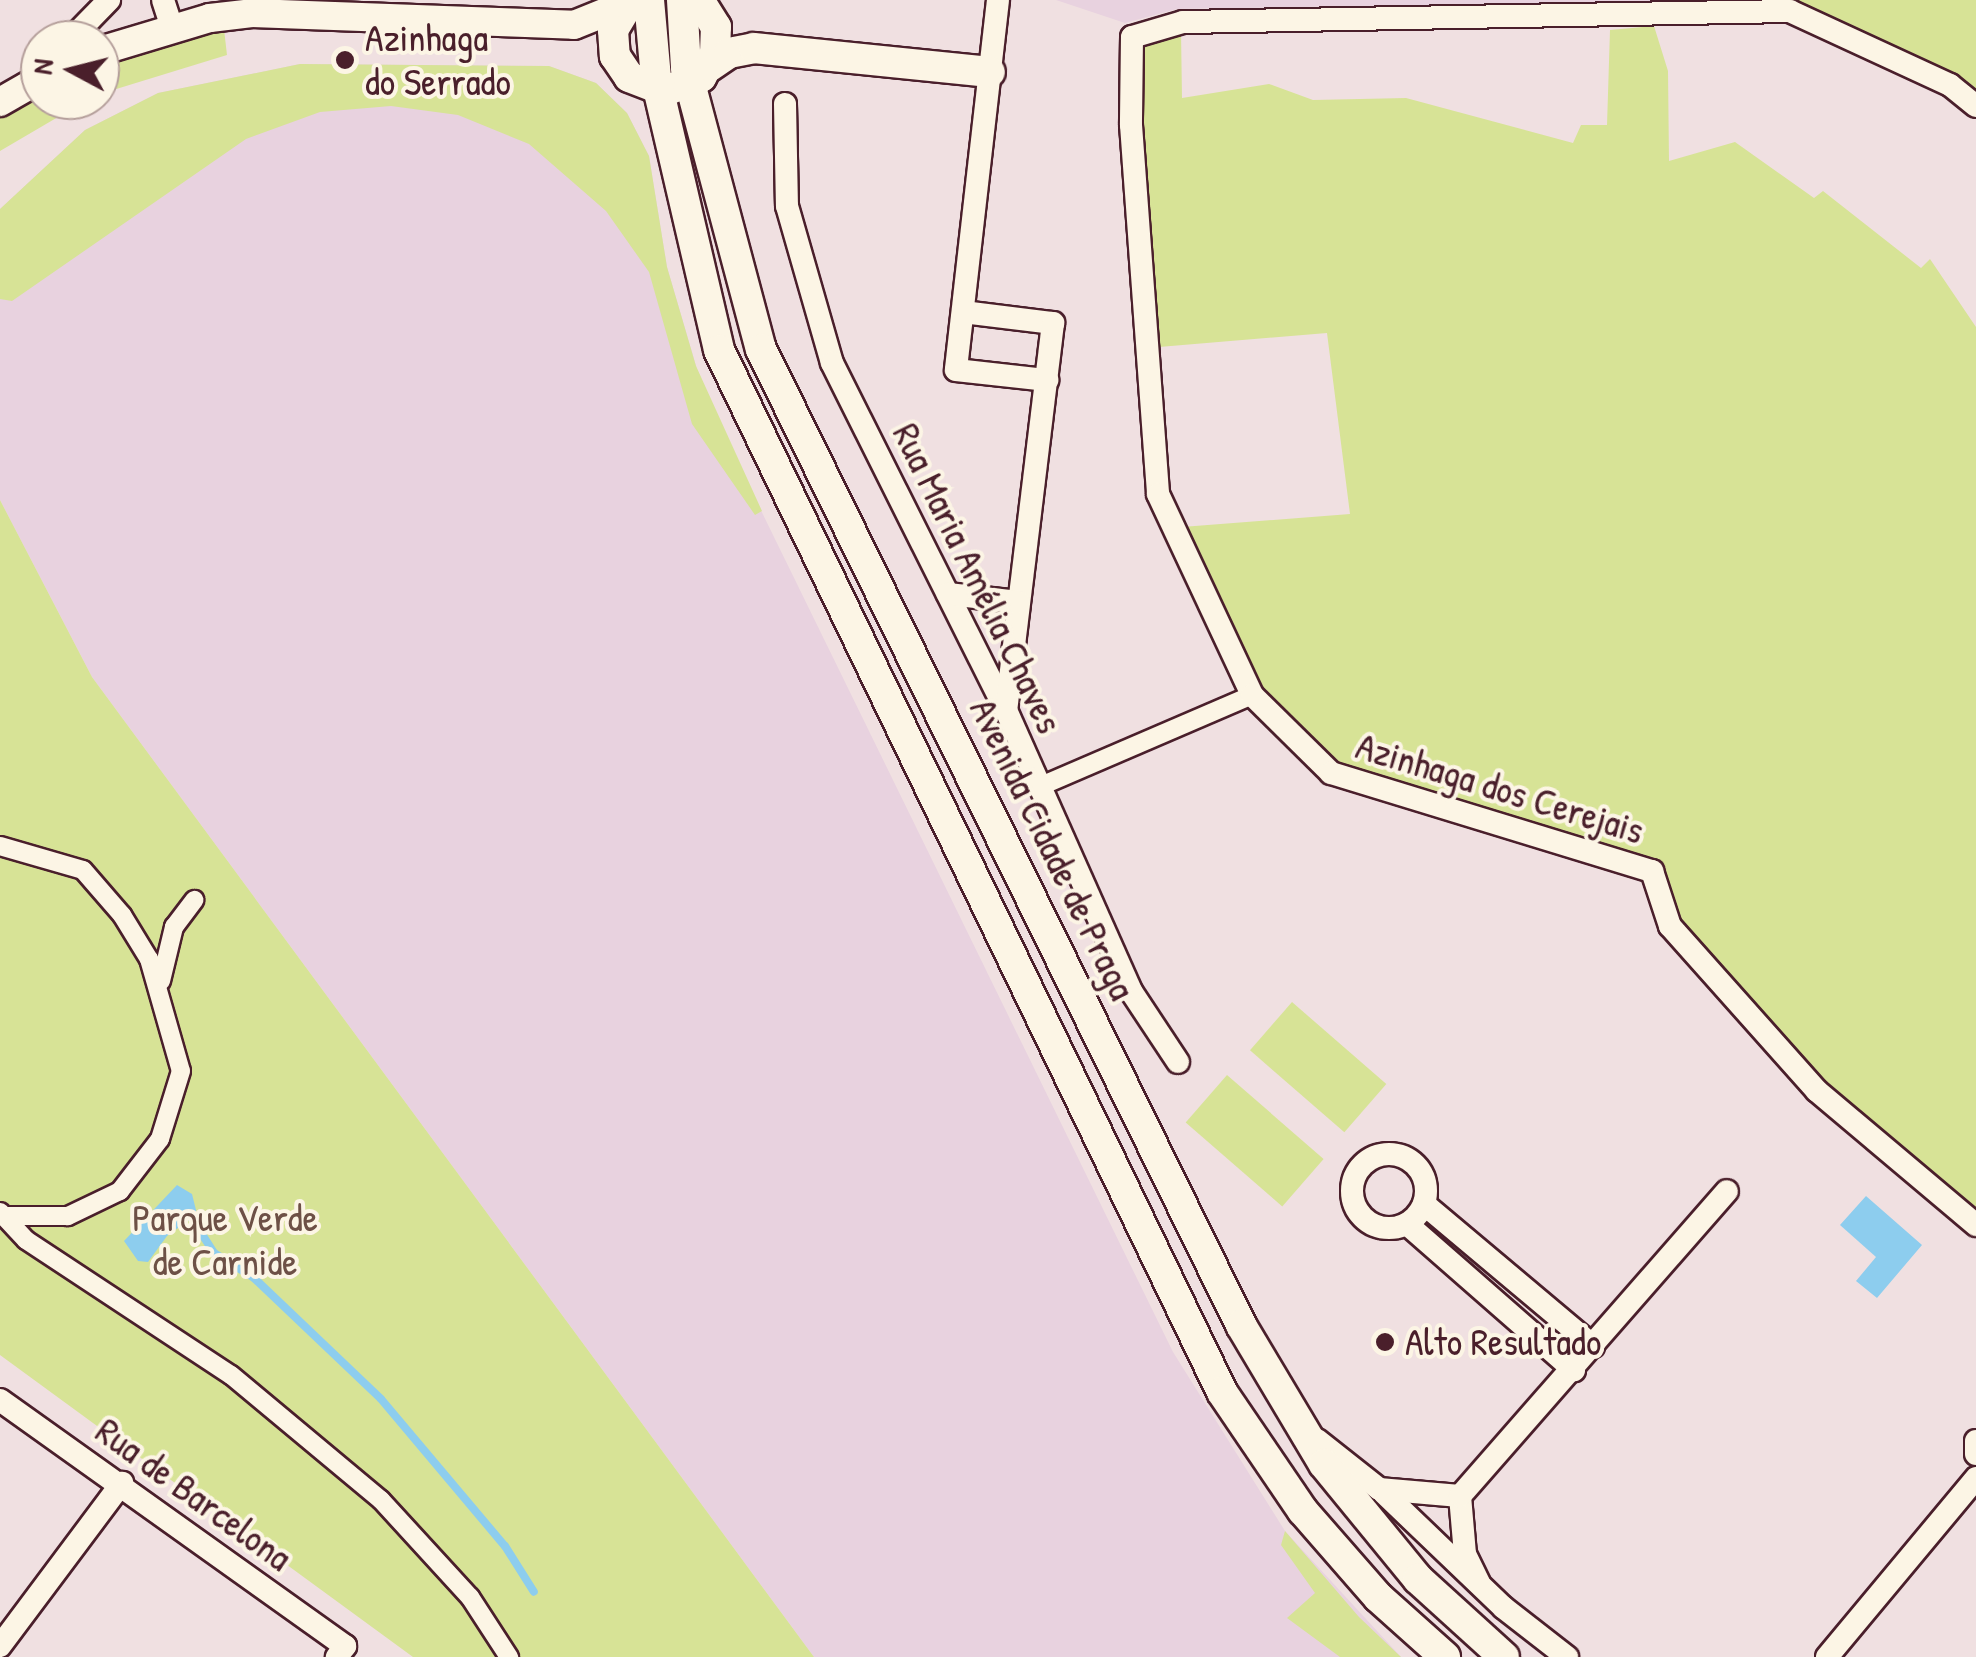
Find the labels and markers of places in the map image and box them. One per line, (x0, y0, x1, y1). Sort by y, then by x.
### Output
place label: Azinhaga do Serrado (365, 15, 511, 104)
marker: Azinhaga do Serrado (334, 49, 356, 71)
place label: Alto Resultado (1405, 1319, 1601, 1365)
marker: Alto Resultado (1374, 1331, 1396, 1353)

